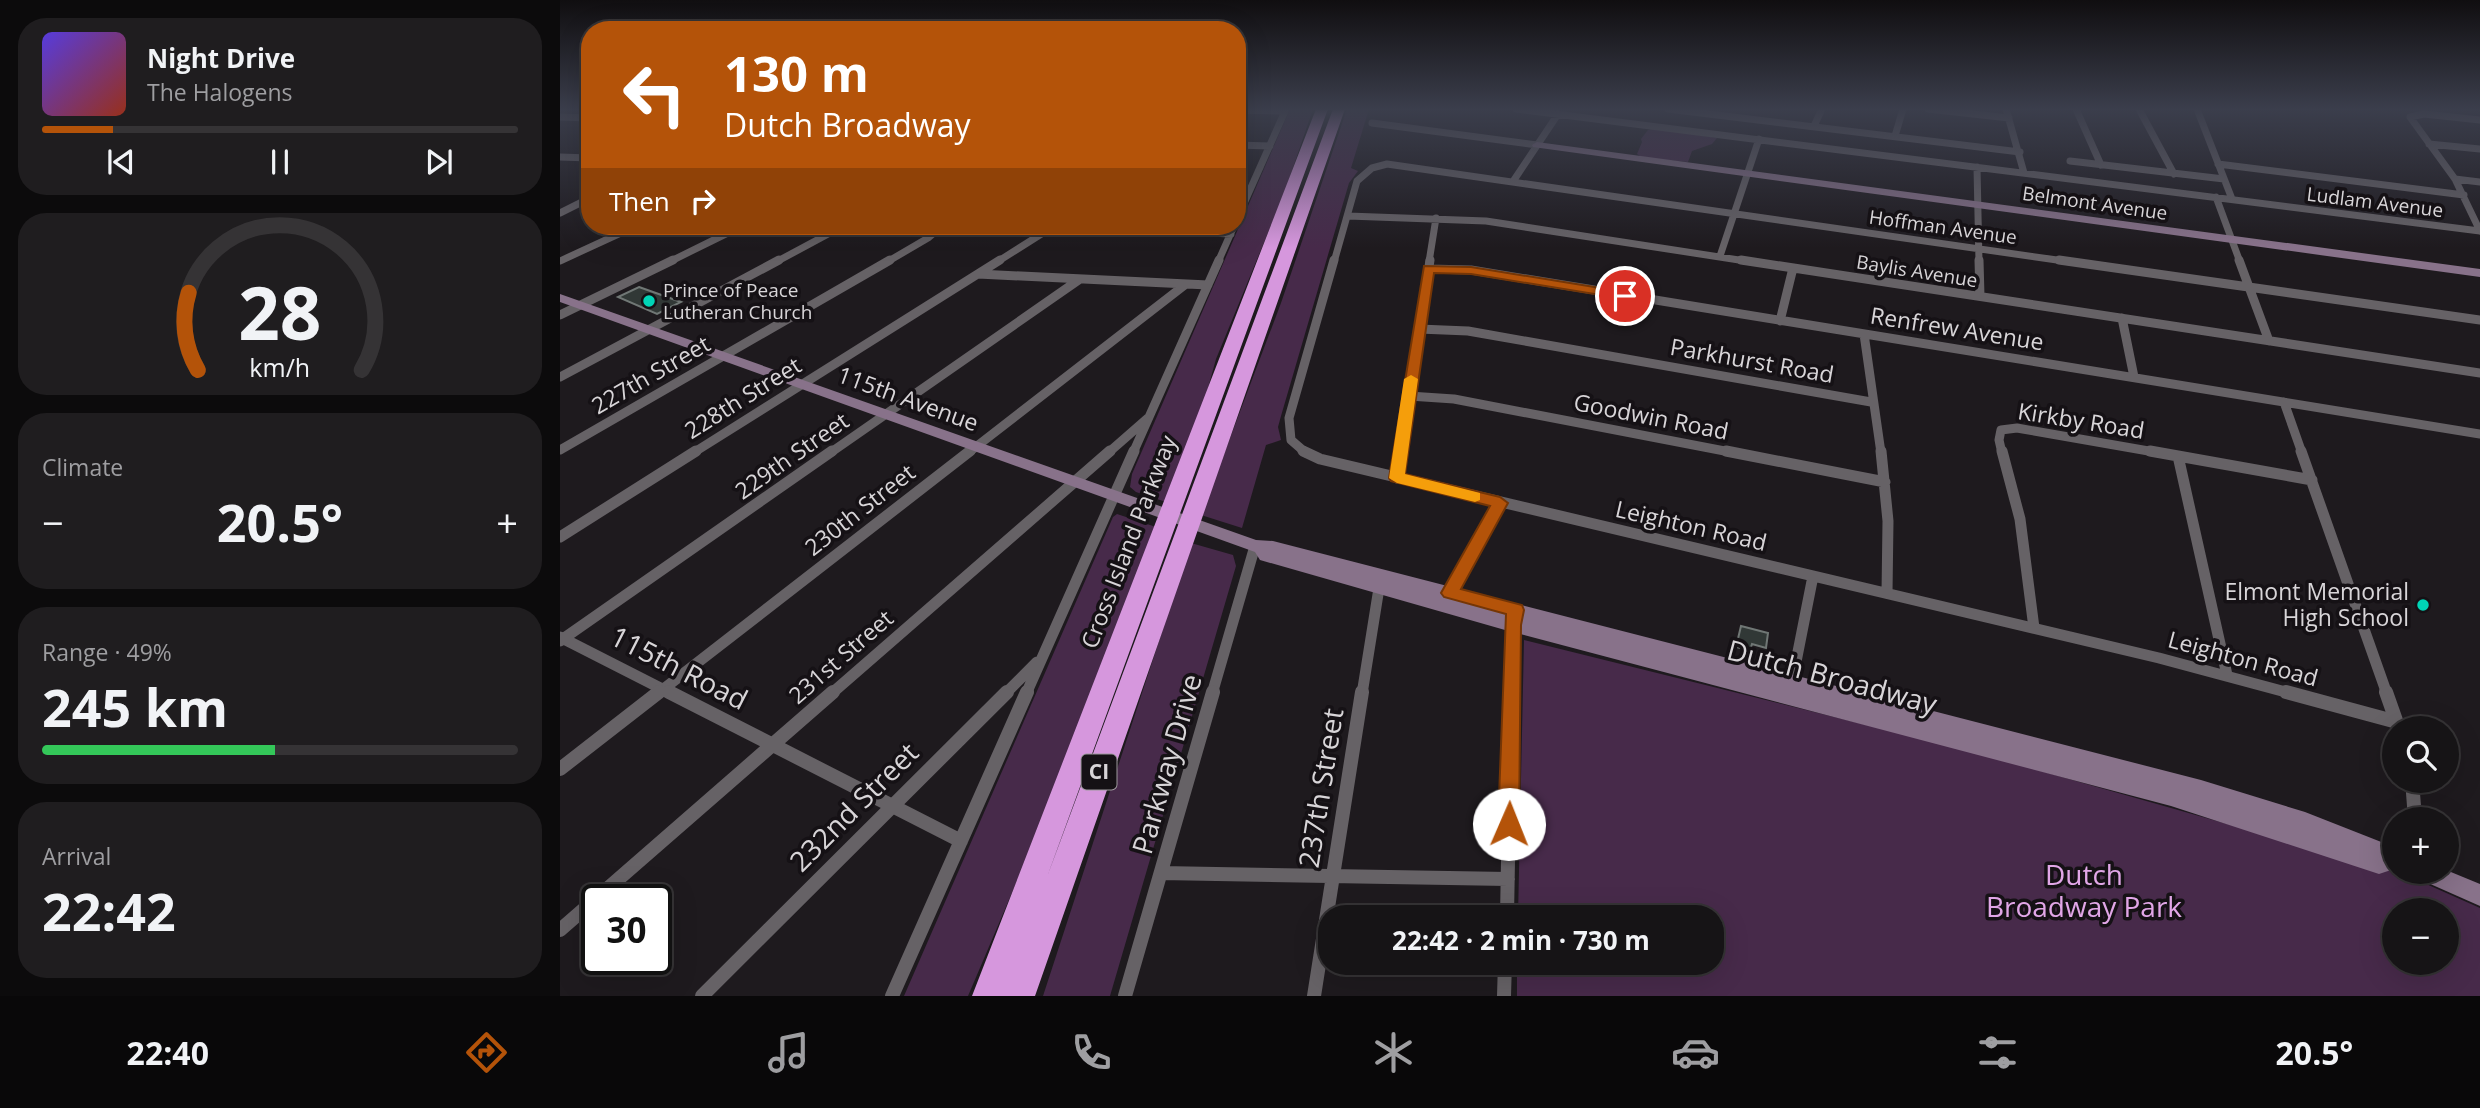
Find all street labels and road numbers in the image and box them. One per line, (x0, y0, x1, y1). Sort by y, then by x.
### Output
street label: Belmont Avenue (2021, 180, 2169, 226)
street label: Ludlam Avenue (2305, 181, 2445, 223)
street label: Hoffman Avenue (1867, 204, 2019, 250)
street label: Baylis Avenue (1855, 249, 1979, 293)
street label: Renfrew Avenue (1868, 299, 2046, 358)
street label: 227th Street (585, 327, 716, 421)
street label: Parkhurst Road (1668, 330, 1837, 390)
street label: 228th Street (678, 349, 807, 446)
street label: 115th Avenue (833, 358, 983, 438)
street label: Goodwin Road (1571, 385, 1731, 447)
street label: Kirkby Road (2016, 394, 2147, 446)
street label: 229th Street (728, 404, 855, 506)
street label: Cross Island Parkway (1073, 430, 1184, 653)
street label: 230th Street (798, 456, 921, 562)
street label: Leighton Road (1612, 492, 1770, 558)
street label: 231st Street (781, 602, 899, 711)
street label: 115th Road (604, 616, 755, 718)
street label: Leighton Road (2165, 623, 2322, 693)
street label: Dutch Broadway (1723, 630, 1942, 723)
street label: Parkway Drive (1122, 669, 1210, 858)
street label: 237th Street (1289, 706, 1351, 870)
street label: 232nd Street (781, 734, 926, 879)
road number: CI (1082, 754, 1116, 790)

